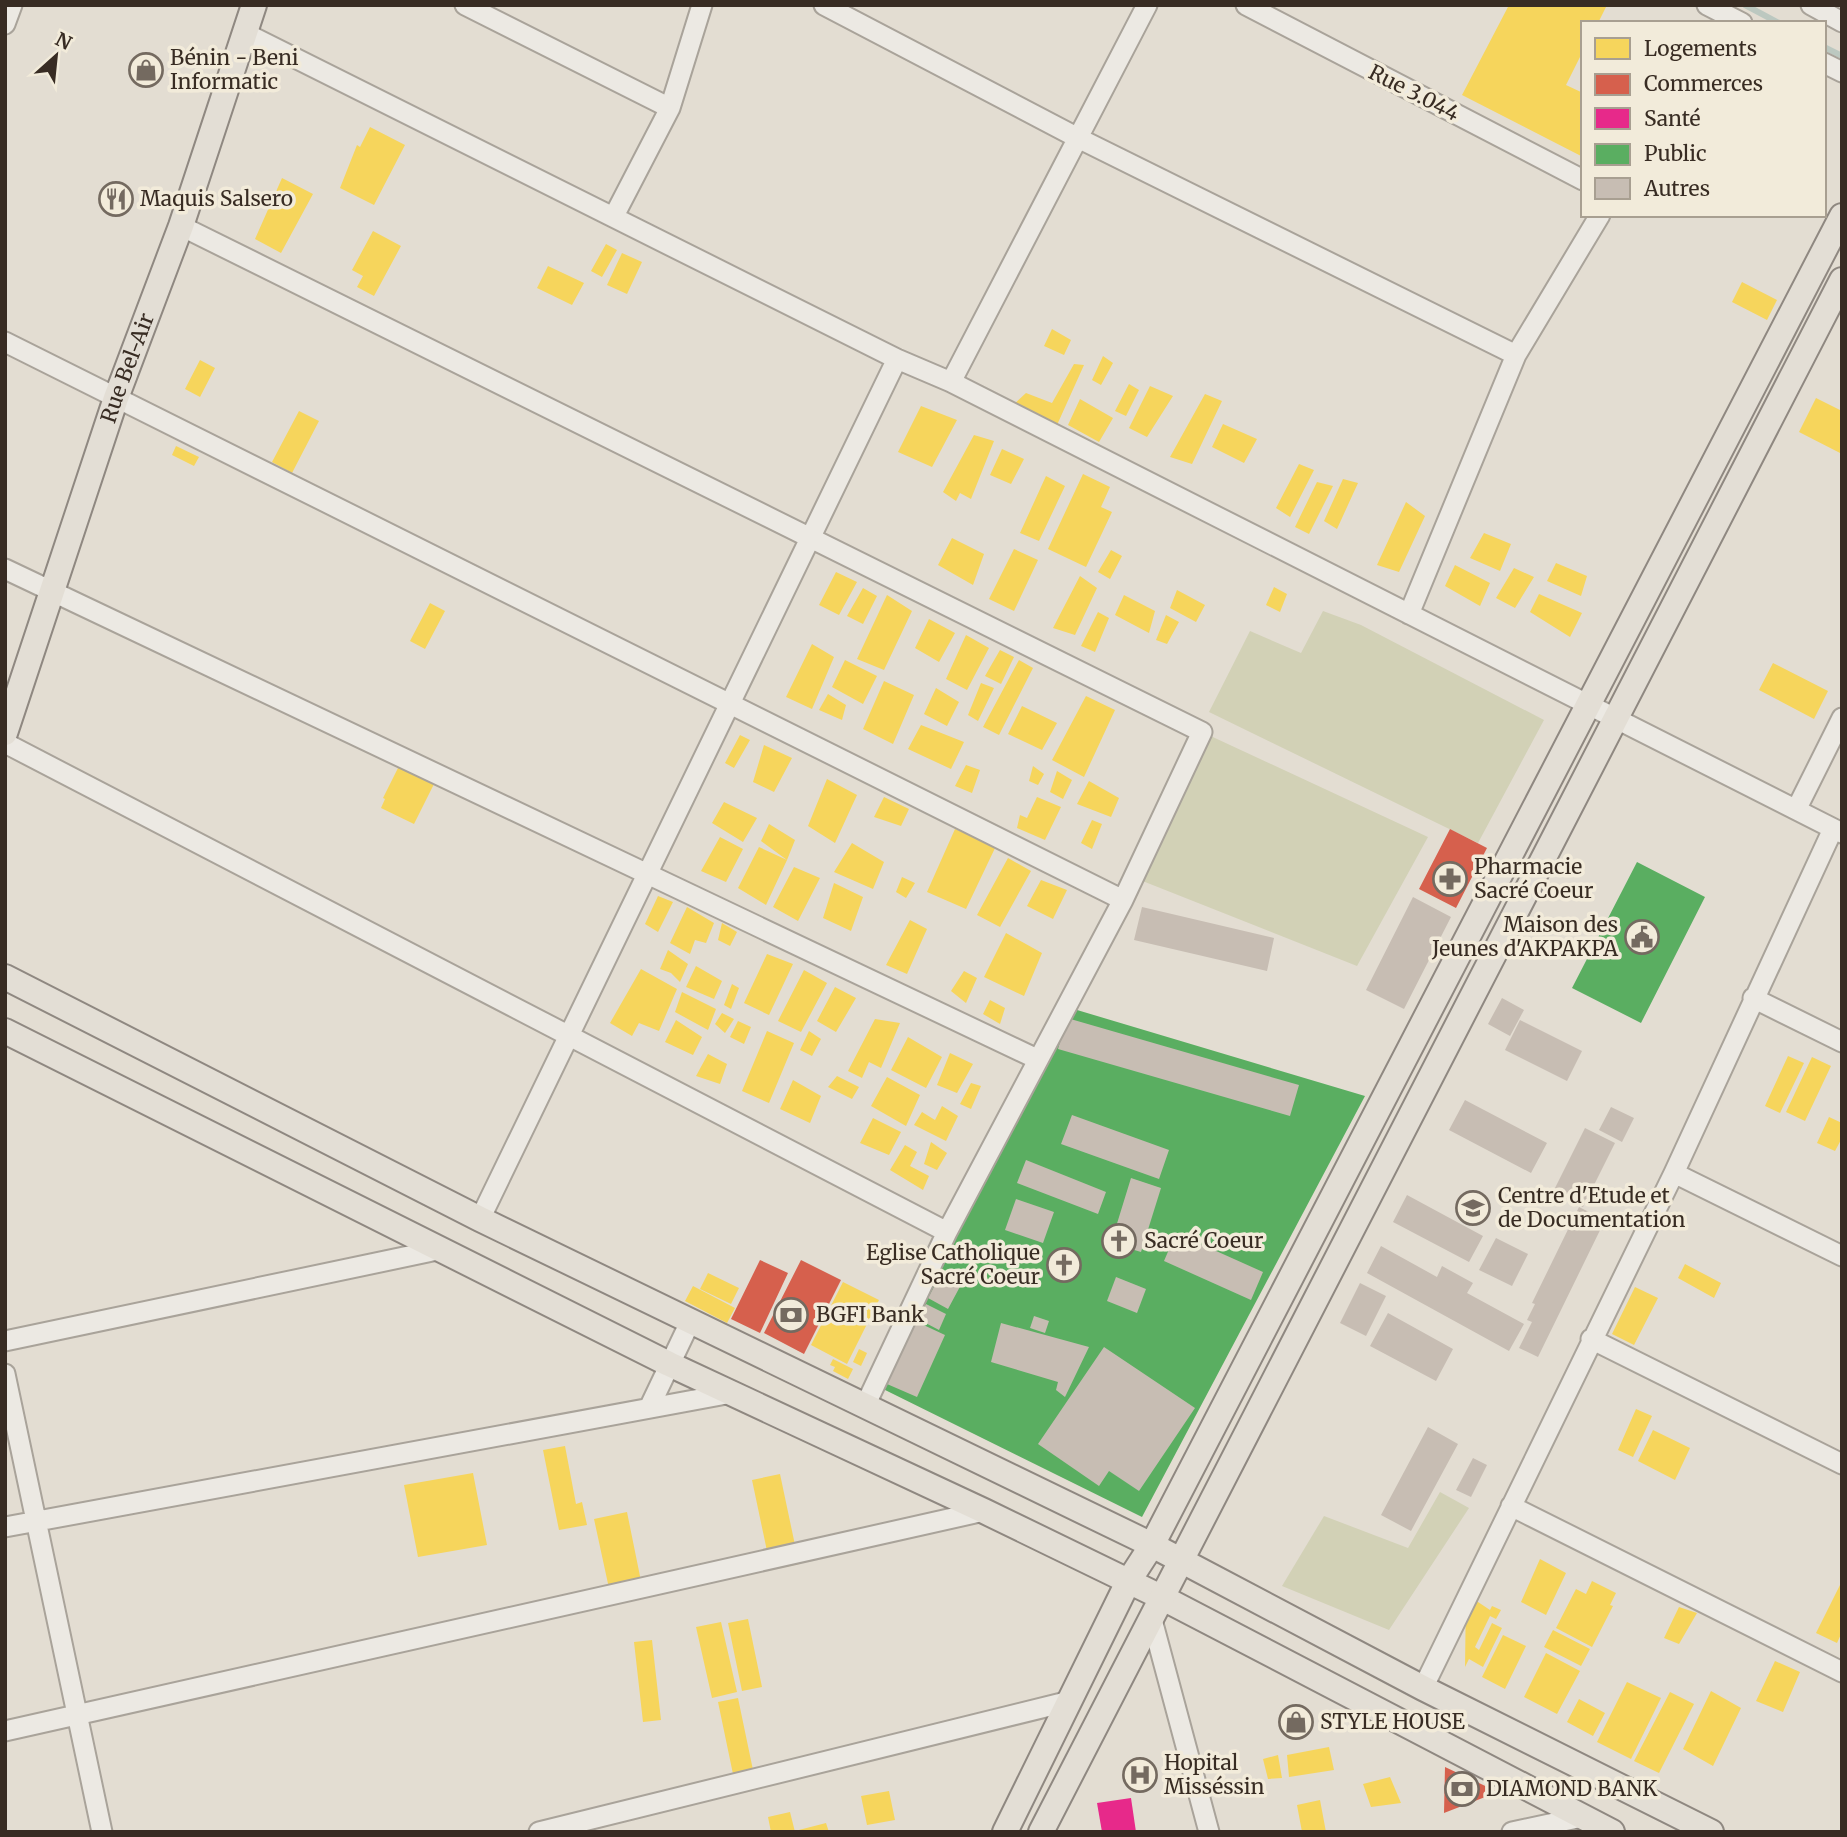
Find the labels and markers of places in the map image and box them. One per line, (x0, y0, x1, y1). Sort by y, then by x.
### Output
place label: Bénin - Beni Informatic (170, 44, 299, 95)
shop icon: Bénin - Beni Informatic (127, 51, 165, 89)
restaurant icon: Maquis Salsero (97, 180, 135, 218)
place label: Maquis Salsero (140, 185, 293, 212)
place label: Pharmacie Sacré Coeur (1474, 853, 1593, 904)
pharmacy icon: Pharmacie Sacré Coeur (1431, 860, 1469, 898)
place label: Maison des Jeunes d'AKPAKPA (1431, 911, 1618, 962)
public building icon: Maison des Jeunes d'AKPAKPA (1623, 918, 1661, 956)
place label: Centre d'Etude et de Documentation (1498, 1182, 1686, 1233)
school or university icon: Centre d'Etude et de Documentation (1454, 1189, 1492, 1227)
church icon: Sacré Coeur (1100, 1222, 1138, 1260)
place label: Sacré Coeur (1144, 1227, 1263, 1254)
place label: Eglise Catholique Sacré Coeur (866, 1239, 1040, 1290)
church icon: Eglise Catholique Sacré Coeur (1045, 1246, 1083, 1284)
bank icon: BGFI Bank (772, 1296, 810, 1334)
place label: BGFI Bank (816, 1301, 925, 1328)
shop icon: STYLE HOUSE (1277, 1703, 1315, 1741)
place label: STYLE HOUSE (1320, 1708, 1465, 1735)
place label: Hopital Misséssin (1164, 1749, 1264, 1800)
hospital icon: Hopital Misséssin (1121, 1756, 1159, 1794)
bank icon: DIAMOND BANK (1443, 1770, 1481, 1808)
place label: DIAMOND BANK (1486, 1775, 1658, 1802)

